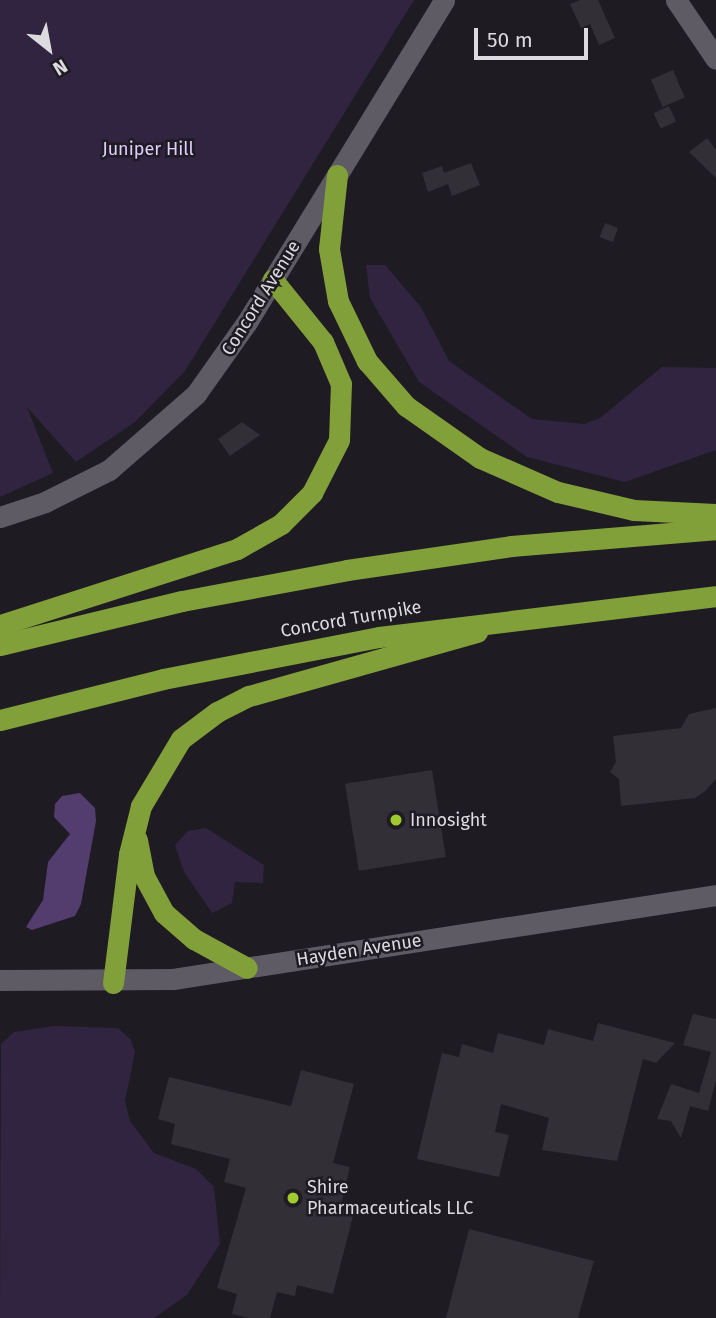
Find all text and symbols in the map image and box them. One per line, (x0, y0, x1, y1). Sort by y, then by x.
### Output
north arrow (14, 14, 84, 84)
scale bar (478, 14, 592, 58)
text: 50 m (487, 27, 533, 53)
text: N (49, 54, 71, 81)
park label: Juniper Hill (102, 138, 194, 160)
street label: Concord Avenue (217, 237, 305, 359)
street label: Concord Turnpike (279, 596, 423, 642)
place label: Innosight (410, 809, 487, 831)
marker: Innosight (388, 812, 404, 828)
street label: Hayden Avenue (295, 929, 423, 971)
place label: Shire Pharmaceuticals LLC (307, 1177, 473, 1220)
marker: Shire Pharmaceuticals LLC (285, 1190, 301, 1206)

